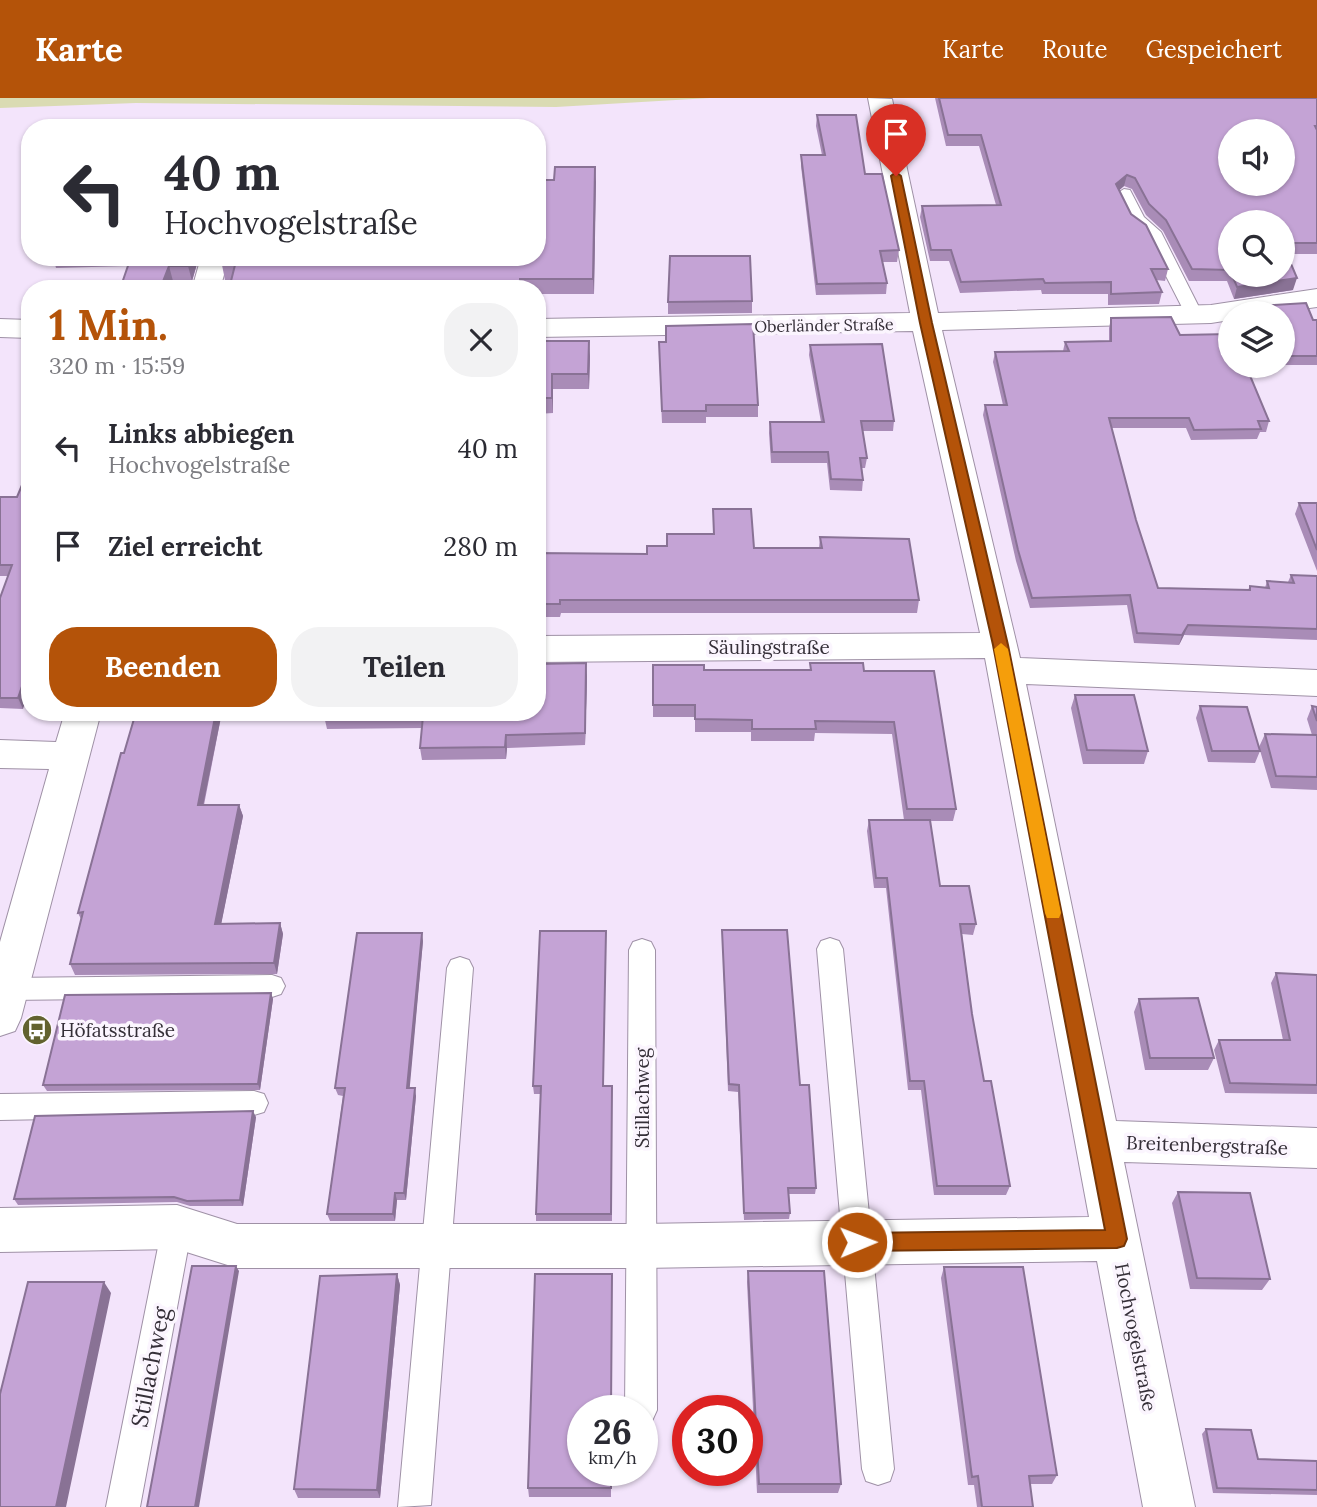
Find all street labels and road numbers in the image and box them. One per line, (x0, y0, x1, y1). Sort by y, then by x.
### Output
street label: Oberländer Straße (754, 314, 894, 336)
street label: Säulingstraße (708, 635, 830, 659)
street label: Stillachweg (630, 1047, 654, 1148)
street label: Breitenbergstraße (1126, 1130, 1288, 1160)
street label: Hochvogelstraße (1110, 1261, 1162, 1413)
street label: Stillachweg (124, 1303, 176, 1430)

